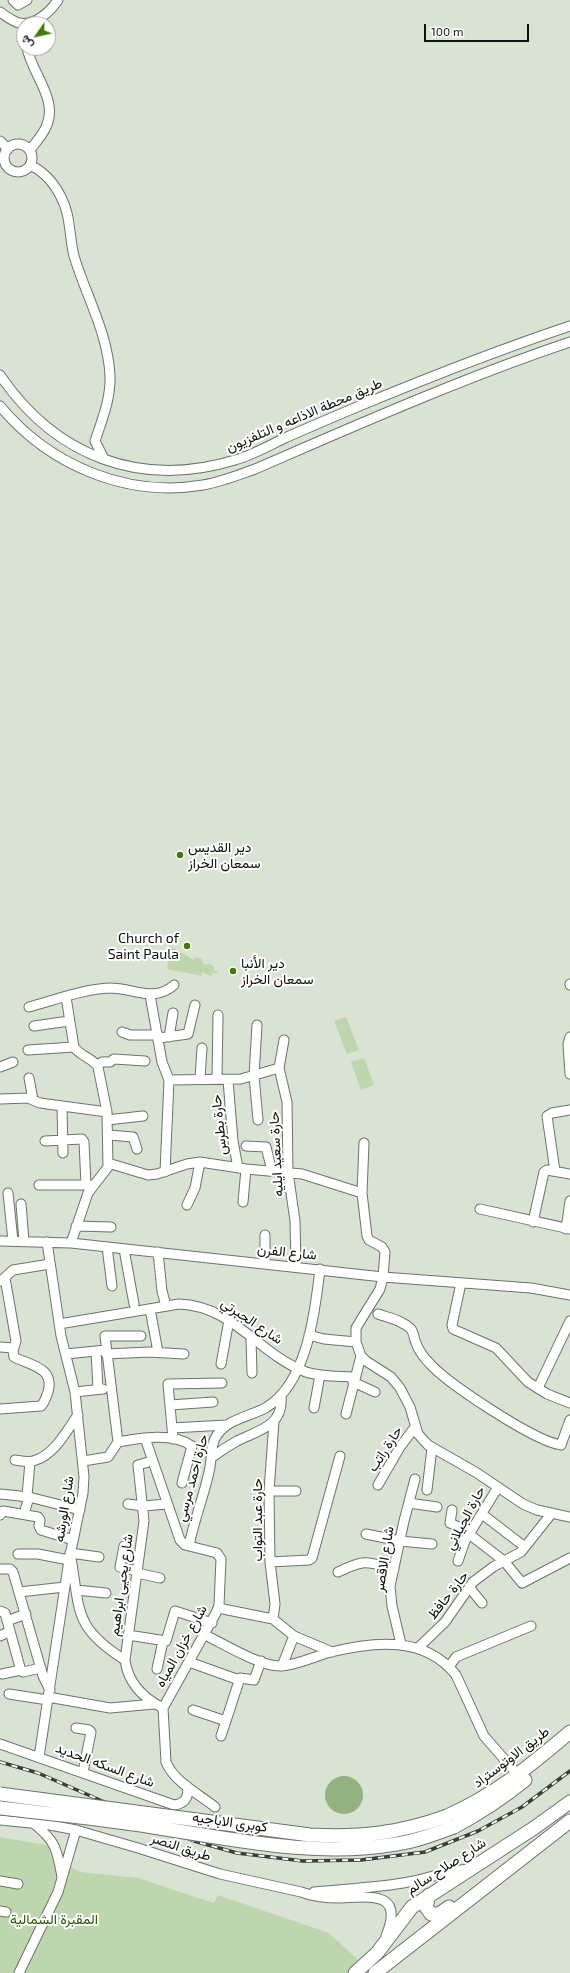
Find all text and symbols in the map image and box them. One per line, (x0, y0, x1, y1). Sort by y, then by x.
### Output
north arrow (16, 16, 56, 56)
scale bar (426, 16, 531, 42)
text: 100 m (431, 24, 463, 38)
text: ش (17, 33, 36, 52)
street label: طريق محطة الاذاعه و التلفزيون (223, 374, 385, 456)
place label: دير القديس سمعان الخراز (188, 839, 261, 872)
marker: دير القديس سمعان الخراز (175, 850, 185, 860)
place label: Church of Saint Paula (108, 930, 179, 962)
marker: Church of Saint Paula (182, 941, 192, 951)
place label: دير الأنبا سمعان الخراز (241, 955, 314, 988)
marker: دير الأنبا سمعان الخراز (228, 966, 238, 976)
street label: حارة بطرس (207, 1094, 231, 1156)
street label: حارة سعيد ايليه (265, 1111, 287, 1197)
street label: شارع الفرن (256, 1241, 318, 1263)
street label: شارع الجبرتي (218, 1294, 286, 1348)
street label: حارة راتب (364, 1423, 406, 1475)
street label: حارة احمد مرسي (172, 1433, 212, 1523)
street label: شارع الورشه (50, 1475, 78, 1543)
street label: حارة عبد التواب (249, 1478, 265, 1562)
street label: حارة الجيلاني (441, 1483, 489, 1553)
street label: شارع الاقصر (371, 1525, 397, 1593)
street label: شارع يحيى ابراهيم (106, 1533, 136, 1637)
street label: حارة حافظ (424, 1568, 472, 1622)
street label: شارع خزان المياه (151, 1602, 211, 1690)
street label: طريق الاوتوستراد (470, 1723, 552, 1791)
street label: شارع السكه الحديد (53, 1739, 157, 1791)
street label: كوبرى الاباجيه (191, 1808, 269, 1836)
street label: طريق النصر (149, 1829, 213, 1865)
street label: شارع صلاح سالم (403, 1834, 489, 1898)
park label: المقبرة الشمالية (10, 1911, 98, 1927)

